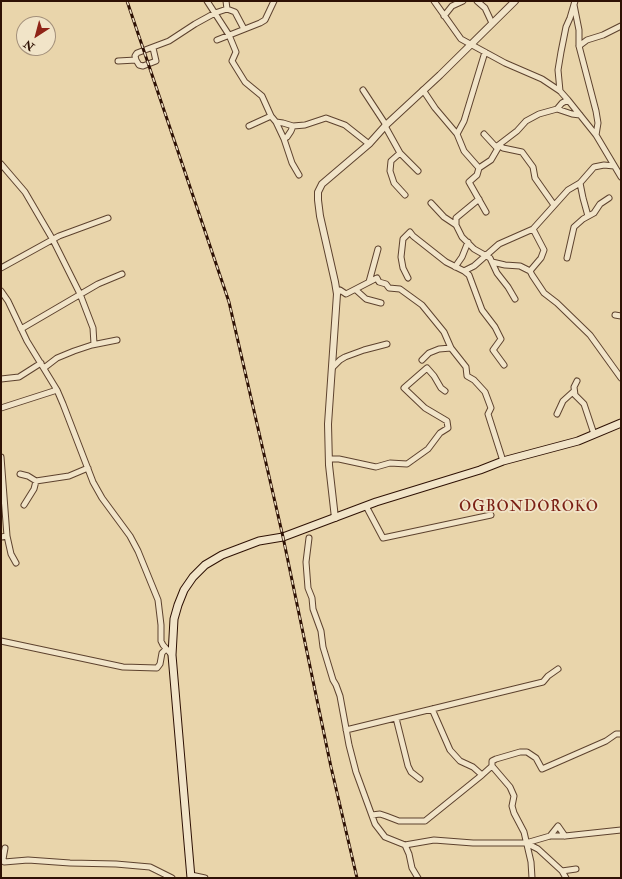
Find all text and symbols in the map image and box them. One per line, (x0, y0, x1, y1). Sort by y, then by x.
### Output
north arrow (16, 16, 56, 56)
text: N (21, 37, 37, 53)
district label: OGBONDOROKO (459, 499, 599, 517)

